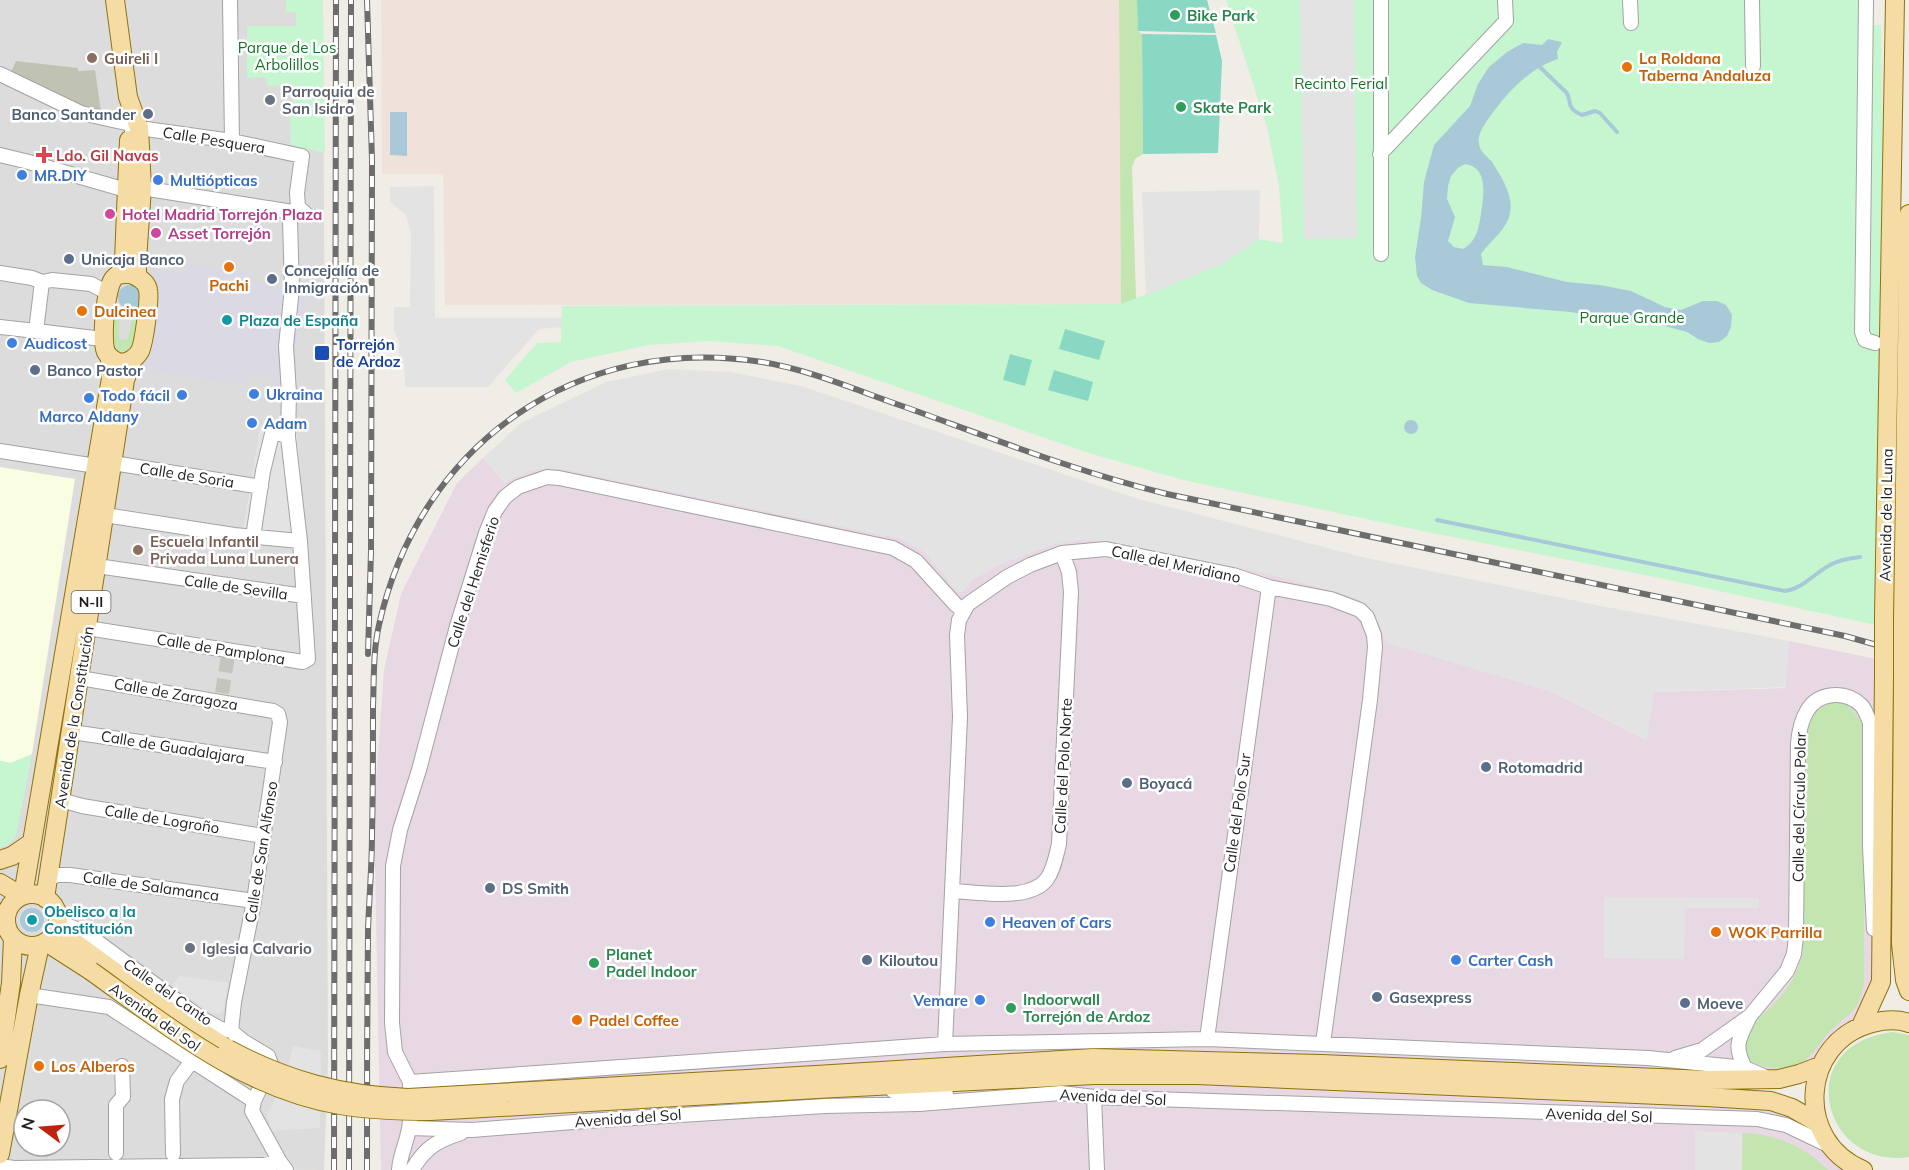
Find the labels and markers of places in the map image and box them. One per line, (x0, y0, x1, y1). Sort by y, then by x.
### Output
place label: Bike Park (1187, 6, 1256, 25)
marker: Bike Park (1168, 8, 1182, 22)
place label: Guireli I (104, 49, 158, 68)
place label: La Roldana Taberna Andaluza (1639, 49, 1771, 85)
marker: Guireli I (85, 51, 99, 65)
marker: La Roldana Taberna Andaluza (1620, 60, 1634, 74)
place label: Parroquia de San Isidro (282, 82, 375, 118)
marker: Parroquia de San Isidro (263, 93, 277, 107)
place label: Skate Park (1193, 98, 1272, 117)
marker: Skate Park (1174, 100, 1188, 114)
place label: Banco Santander (11, 105, 136, 124)
marker: Banco Santander (141, 107, 155, 121)
place label: Ldo. Gil Navas (56, 146, 158, 165)
marker: Ldo. Gil Navas (37, 148, 51, 162)
place label: MR.DIY (34, 166, 87, 185)
marker: MR.DIY (15, 168, 29, 182)
place label: Multiópticas (170, 171, 258, 190)
marker: Multiópticas (151, 173, 165, 187)
place label: Hotel Madrid Torrejón Plaza (122, 205, 322, 224)
marker: Hotel Madrid Torrejón Plaza (103, 207, 117, 221)
place label: Asset Torrejón (168, 224, 271, 243)
marker: Asset Torrejón (149, 226, 163, 240)
place label: Unicaja Banco (81, 250, 184, 269)
marker: Unicaja Banco (62, 252, 76, 266)
marker: Pachi (222, 260, 236, 274)
place label: Concejalía de Inmigración (284, 261, 379, 297)
marker: Concejalía de Inmigración (265, 272, 279, 286)
place label: Pachi (209, 276, 249, 295)
place label: Dulcinea (94, 302, 156, 321)
marker: Dulcinea (75, 304, 89, 318)
place label: Plaza de España (239, 311, 358, 330)
marker: Plaza de España (220, 313, 234, 327)
place label: Audicost (24, 334, 87, 353)
place label: Torrejón de Ardoz (336, 335, 401, 371)
marker: Audicost (5, 336, 19, 350)
marker: Torrejón de Ardoz (313, 344, 331, 362)
place label: Banco Pastor (47, 361, 143, 380)
marker: Banco Pastor (28, 363, 42, 377)
place label: Ukraina (266, 385, 323, 404)
place label: Todo fácil (101, 386, 170, 405)
marker: Ukraina (247, 387, 261, 401)
marker: Todo fácil (175, 388, 189, 402)
marker: Marco Aldany (82, 391, 96, 405)
place label: Marco Aldany (39, 407, 140, 426)
place label: Adam (264, 414, 307, 433)
marker: Adam (245, 416, 259, 430)
place label: Escuela Infantil Privada Luna Lunera (150, 532, 299, 568)
marker: Escuela Infantil Privada Luna Lunera (131, 543, 145, 557)
place label: Rotomadrid (1498, 758, 1583, 777)
marker: Rotomadrid (1479, 760, 1493, 774)
place label: Boyacá (1139, 774, 1192, 793)
marker: Boyacá (1120, 776, 1134, 790)
place label: DS Smith (502, 879, 569, 898)
marker: DS Smith (483, 881, 497, 895)
place label: Obelisco a la Constitución (44, 902, 136, 938)
marker: Obelisco a la Constitución (25, 913, 39, 927)
place label: Heaven of Cars (1002, 913, 1112, 932)
marker: Heaven of Cars (983, 915, 997, 929)
place label: WOK Parrilla (1728, 923, 1822, 942)
marker: WOK Parrilla (1709, 925, 1723, 939)
place label: Iglesia Calvario (202, 939, 312, 958)
marker: Iglesia Calvario (183, 941, 197, 955)
place label: Planet Padel Indoor (606, 945, 697, 981)
place label: Kiloutou (879, 951, 938, 970)
place label: Carter Cash (1468, 951, 1553, 970)
marker: Kiloutou (860, 953, 874, 967)
marker: Carter Cash (1449, 953, 1463, 967)
marker: Planet Padel Indoor (587, 956, 601, 970)
place label: Gasexpress (1389, 988, 1472, 1007)
place label: Indoorwall Torrejón de Ardoz (1023, 990, 1151, 1026)
marker: Gasexpress (1370, 990, 1384, 1004)
place label: Vemare (912, 991, 968, 1010)
marker: Vemare (973, 993, 987, 1007)
place label: Moeve (1697, 994, 1743, 1013)
marker: Moeve (1678, 996, 1692, 1010)
marker: Indoorwall Torrejón de Ardoz (1004, 1001, 1018, 1015)
place label: Padel Coffee (589, 1011, 679, 1030)
marker: Padel Coffee (570, 1013, 584, 1027)
place label: Los Alberos (51, 1057, 135, 1076)
marker: Los Alberos (32, 1059, 46, 1073)

